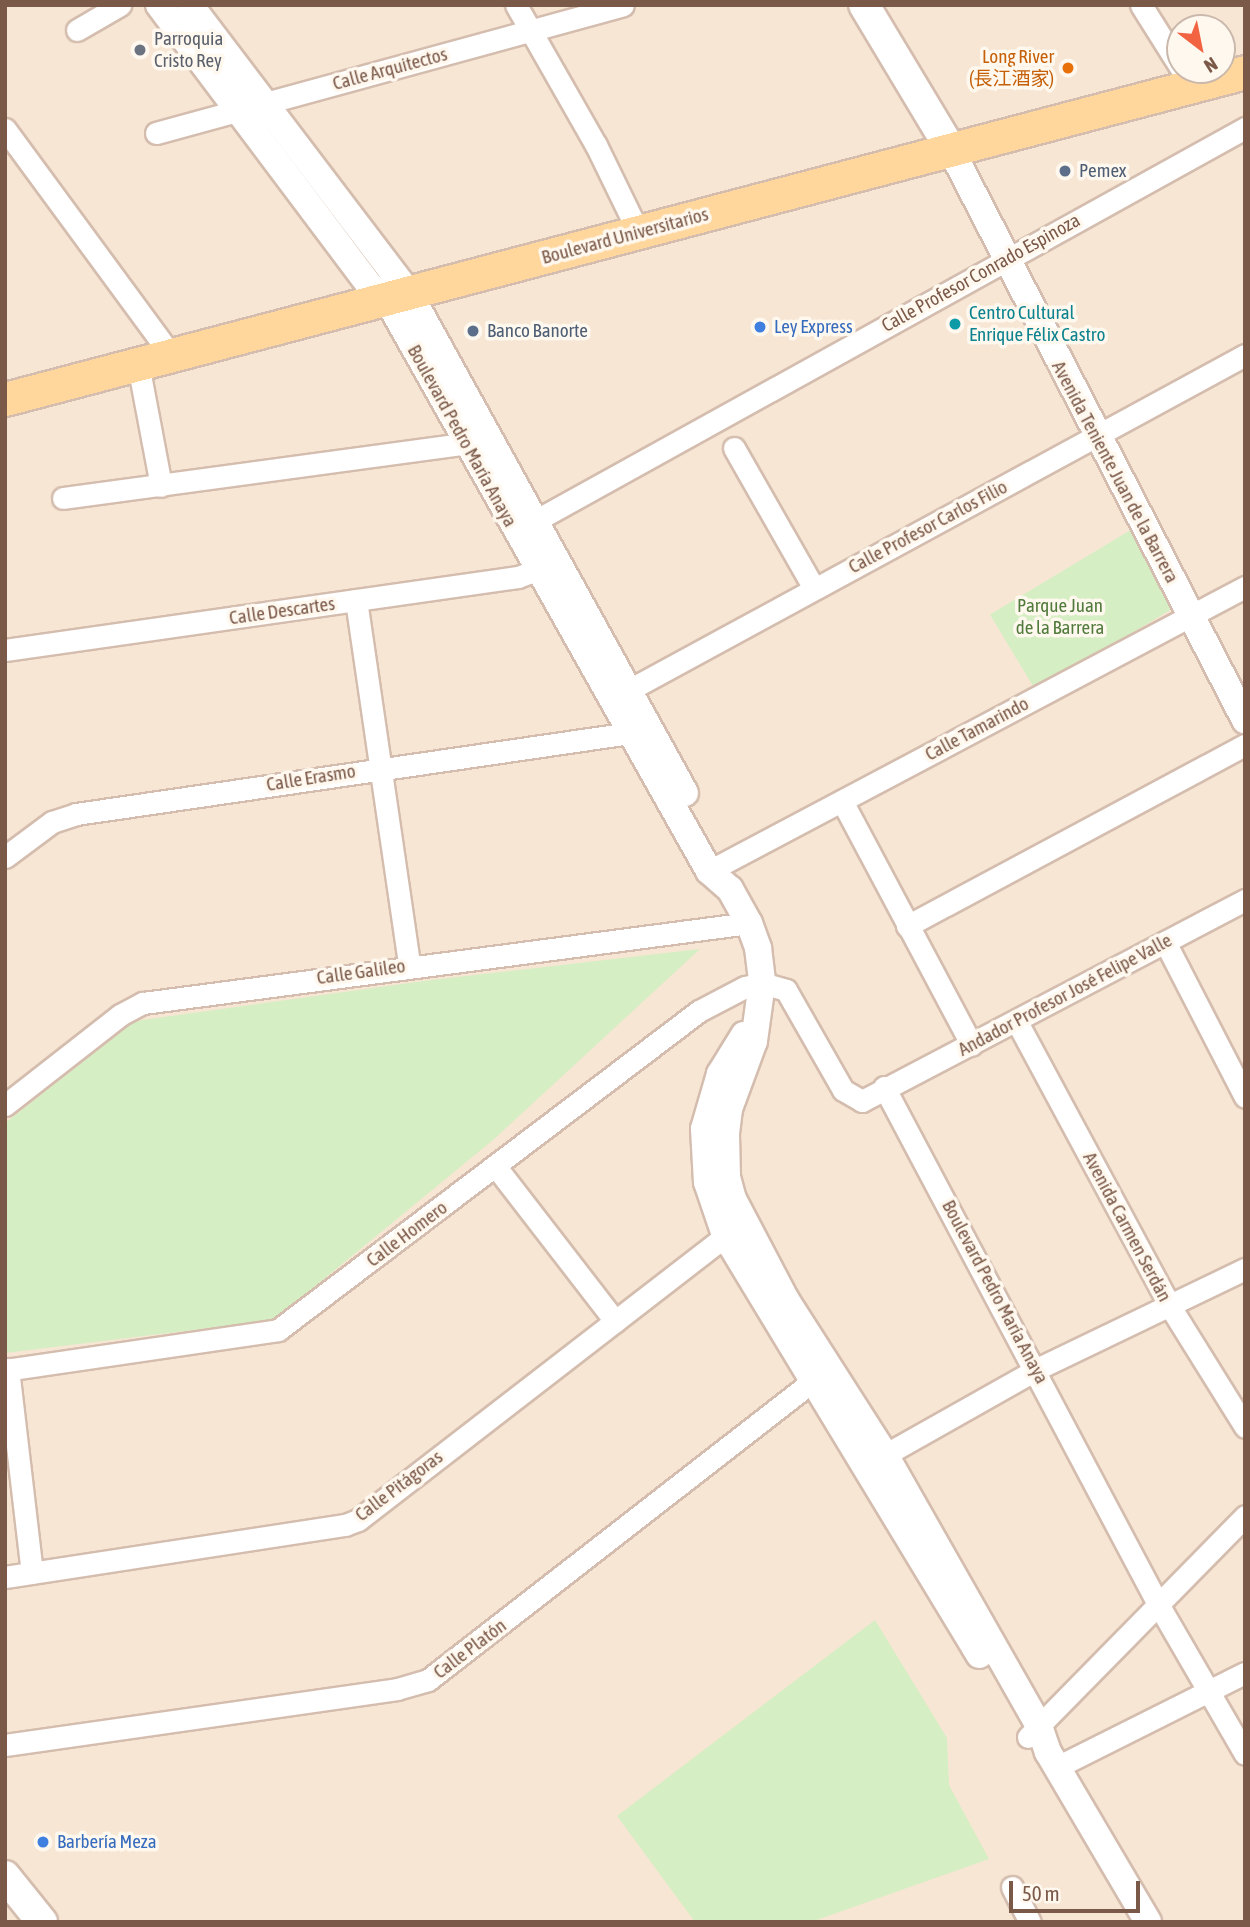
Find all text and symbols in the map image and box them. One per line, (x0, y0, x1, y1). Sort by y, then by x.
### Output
north arrow (1166, 14, 1236, 84)
place label: Parroquia Cristo Rey (154, 28, 223, 72)
marker: Parroquia Cristo Rey (132, 42, 148, 58)
street label: Calle Arquitectos (330, 43, 450, 95)
place label: Long River (長江酒家) (969, 46, 1054, 90)
text: N (1200, 53, 1222, 77)
marker: Long River (長江酒家) (1060, 60, 1076, 76)
place label: Pemex (1079, 160, 1127, 182)
marker: Pemex (1057, 163, 1073, 179)
street label: Boulevard Universitarios (539, 203, 711, 269)
street label: Calle Profesor Conrado Espinoza (878, 209, 1084, 337)
place label: Centro Cultural Enrique Félix Castro (969, 302, 1105, 346)
place label: Ley Express (774, 316, 853, 338)
marker: Centro Cultural Enrique Félix Castro (947, 316, 963, 332)
marker: Ley Express (752, 319, 768, 335)
place label: Banco Banorte (487, 320, 588, 342)
marker: Banco Banorte (465, 323, 481, 339)
street label: Boulevard Pedro María Anaya (402, 341, 522, 531)
street label: Avenida Teniente Juan de la Barrera (1047, 357, 1183, 587)
street label: Calle Profesor Carlos Filio (845, 476, 1011, 578)
street label: Calle Descartes (228, 592, 336, 630)
park label: Parque Juan de la Barrera (1016, 595, 1104, 639)
street label: Calle Tamarindo (921, 692, 1033, 766)
street label: Calle Erasmo (265, 760, 357, 796)
street label: Andador Profesor José Felipe Valle (954, 929, 1176, 1061)
street label: Calle Galileo (315, 955, 407, 989)
street label: Avenida Carmen Serdán (1078, 1148, 1176, 1306)
street label: Calle Homero (362, 1196, 452, 1272)
street label: Boulevard Pedro María Anaya (937, 1196, 1053, 1388)
street label: Calle Pitágoras (351, 1446, 447, 1526)
street label: Calle Platón (429, 1614, 511, 1684)
place label: Barbería Meza (57, 1831, 157, 1853)
marker: Barbería Meza (35, 1834, 51, 1850)
scale bar (1012, 1868, 1143, 1912)
text: 50 m (1022, 1881, 1060, 1905)

